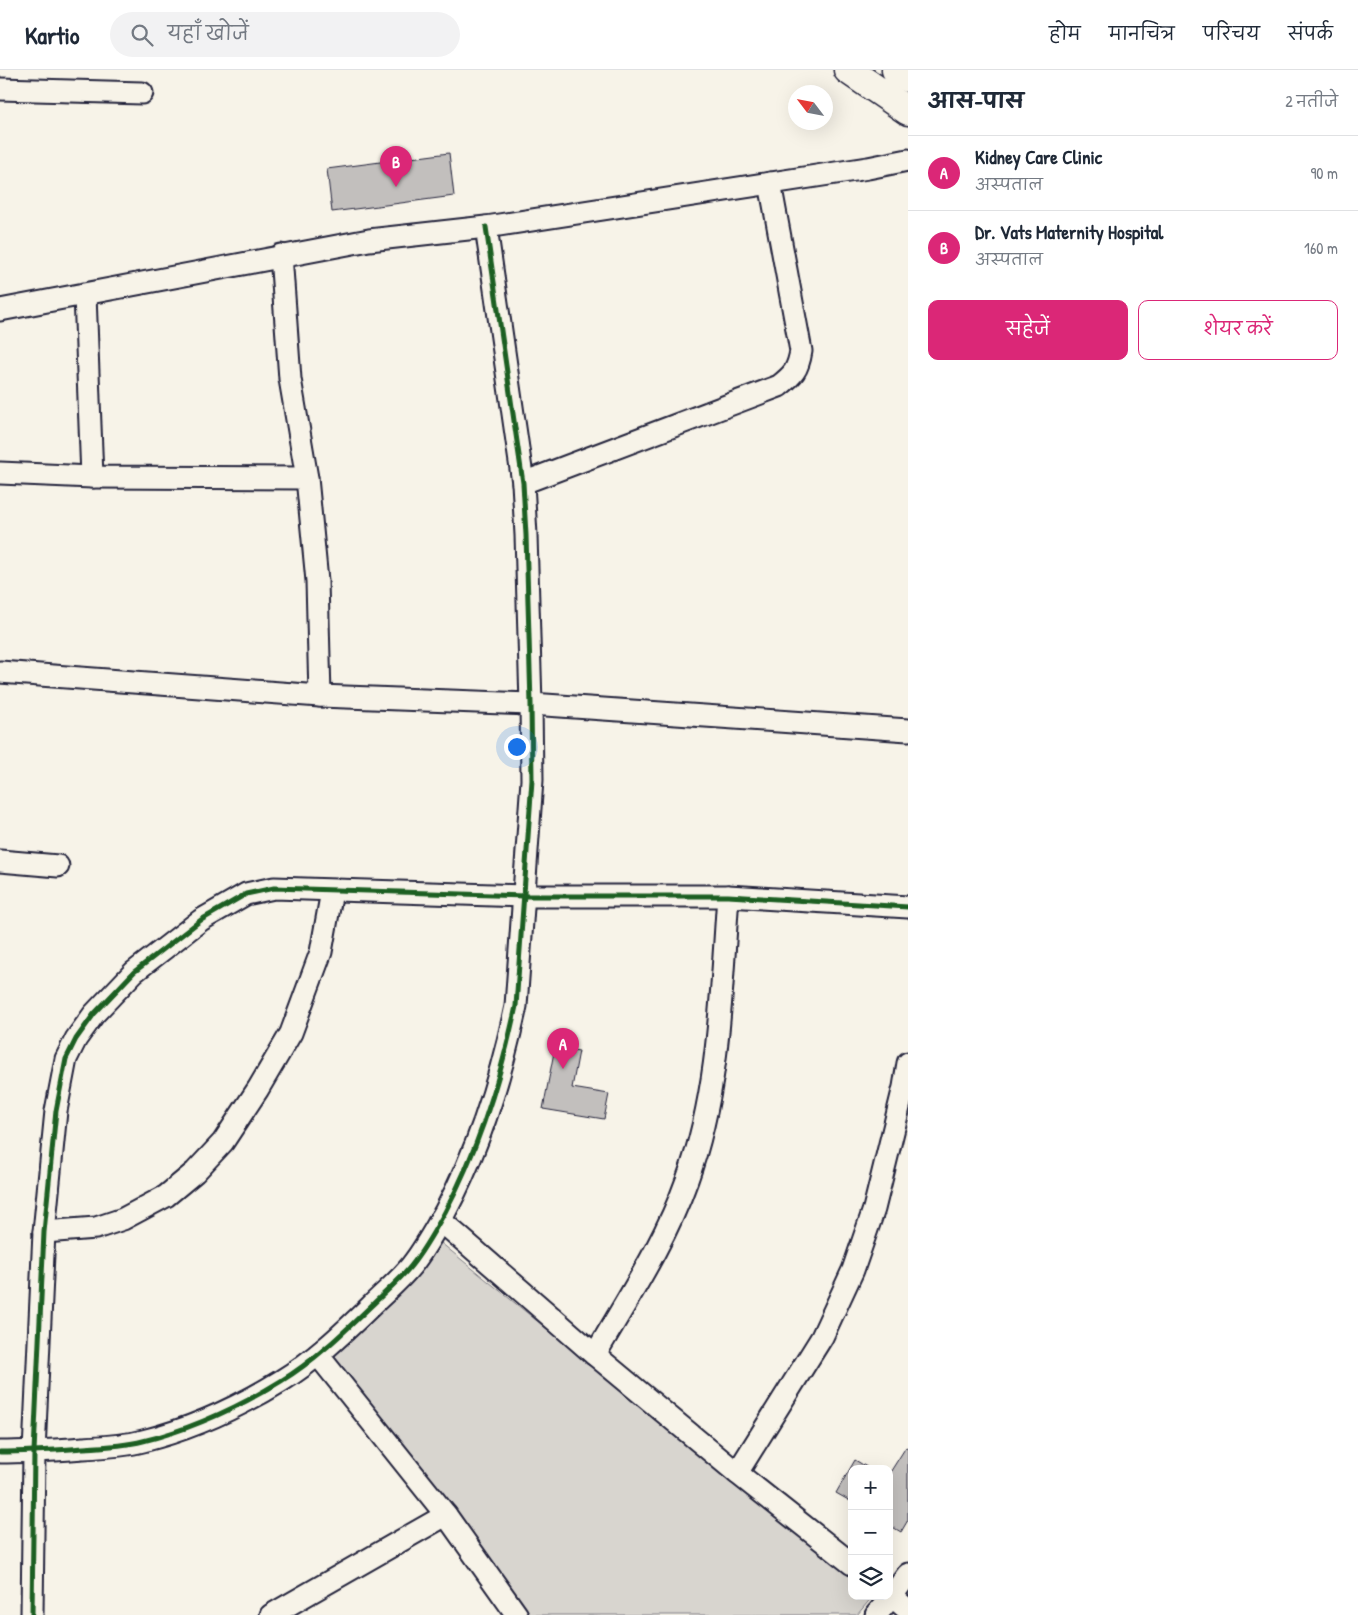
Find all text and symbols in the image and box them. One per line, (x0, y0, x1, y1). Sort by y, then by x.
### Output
search box (110, 12, 460, 57)
text: Kartio (25, 19, 80, 51)
text: यहाँ खोजें (168, 20, 249, 46)
icon: search (128, 21, 156, 49)
text: होम (1049, 21, 1081, 46)
text: मानचित्र (1109, 21, 1175, 46)
text: परिचय (1203, 21, 1260, 46)
text: संपर्क (1288, 21, 1333, 46)
north arrow (788, 85, 833, 130)
text: आस-पास (928, 86, 1024, 115)
text: 2 नतीजे (1285, 90, 1338, 112)
text: Kidney Care Clinic (975, 144, 1102, 170)
pin: B (380, 146, 412, 187)
text: A (940, 162, 948, 184)
text: 90 m (1310, 162, 1338, 184)
text: अस्पताल (975, 173, 1043, 195)
text: Dr. Vats Maternity Hospital (975, 219, 1163, 245)
text: B (940, 237, 948, 259)
text: 160 m (1304, 237, 1338, 259)
text: अस्पताल (975, 248, 1043, 270)
button: सहेजें (928, 300, 1128, 360)
button: शेयर करें (1138, 300, 1338, 360)
your location (504, 734, 530, 760)
pin: A (547, 1028, 579, 1069)
map controls (848, 1465, 893, 1600)
button: + (848, 1465, 893, 1510)
button: − (848, 1510, 893, 1555)
button: layers (848, 1555, 893, 1600)

